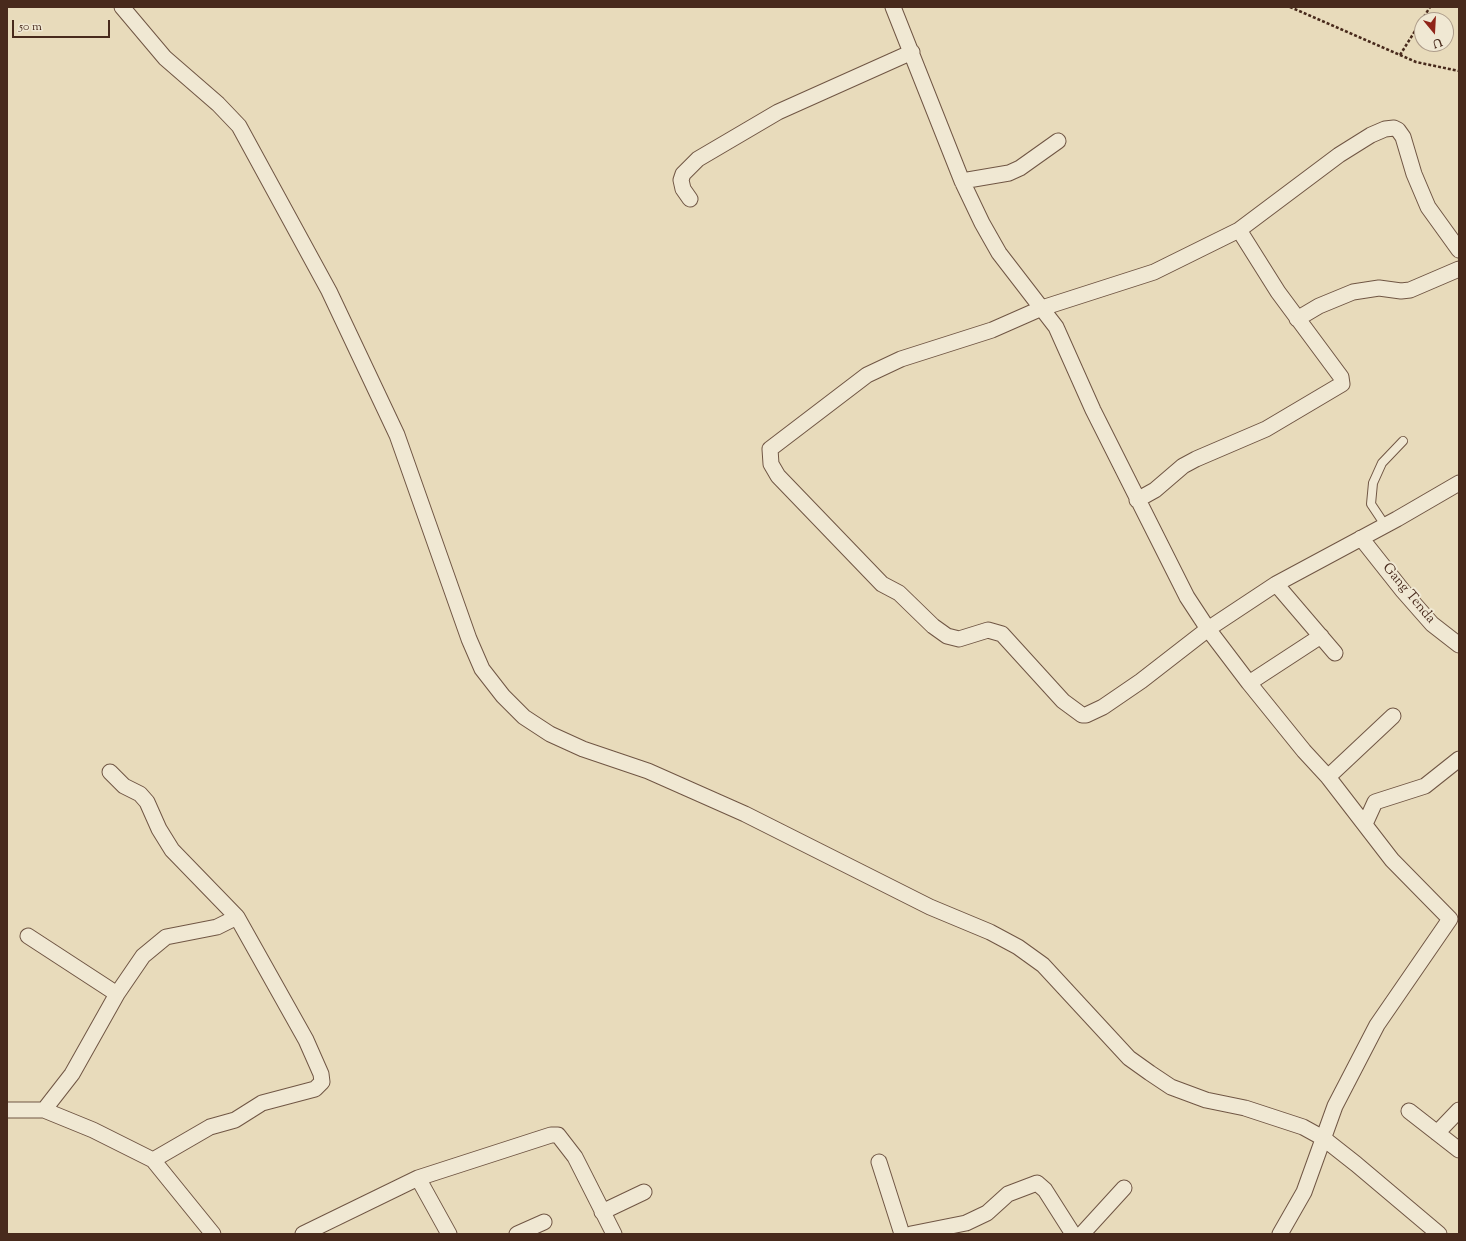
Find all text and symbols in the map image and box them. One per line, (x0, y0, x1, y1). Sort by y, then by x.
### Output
scale bar (14, 12, 112, 38)
north arrow (1414, 12, 1454, 52)
text: 50 m (19, 18, 42, 36)
text: U (1431, 33, 1444, 51)
street label: Gang Tenda (1378, 560, 1438, 628)

